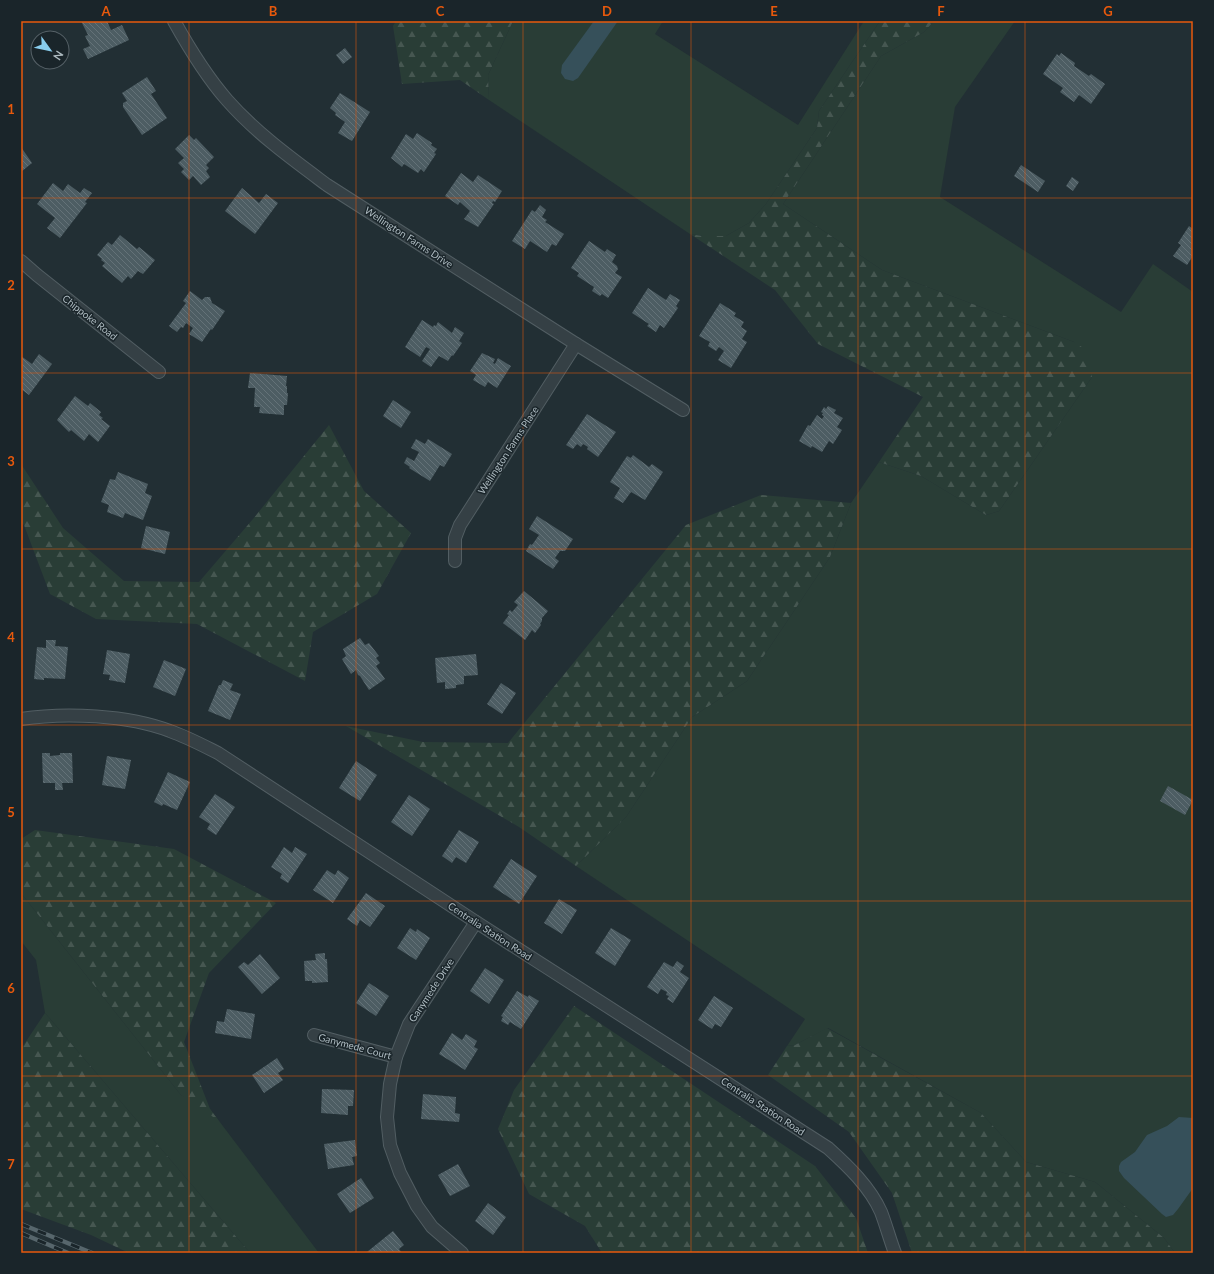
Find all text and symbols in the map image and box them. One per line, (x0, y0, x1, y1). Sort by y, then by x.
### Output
text: A (100, 3, 111, 19)
text: B (269, 3, 278, 19)
text: C (436, 3, 445, 19)
text: D (602, 3, 612, 19)
text: E (770, 3, 778, 19)
text: F (937, 3, 945, 19)
text: G (1103, 3, 1113, 19)
north arrow (30, 30, 70, 70)
text: N (51, 49, 67, 63)
text: 1 (7, 101, 15, 117)
street label: Wellington Farms Drive (363, 204, 455, 270)
text: 2 (7, 277, 15, 293)
street label: Chippoke Road (60, 292, 120, 342)
street label: Wellington Farms Place (475, 404, 541, 496)
text: 3 (7, 453, 15, 469)
text: 4 (7, 629, 15, 645)
text: 5 (7, 804, 15, 820)
street label: Centralia Station Road (446, 899, 534, 963)
street label: Ganymede Drive (406, 956, 456, 1024)
text: 6 (7, 980, 15, 996)
street label: Ganymede Court (317, 1031, 393, 1062)
street label: Centralia Station Road (719, 1074, 807, 1138)
text: 7 (7, 1156, 15, 1172)

